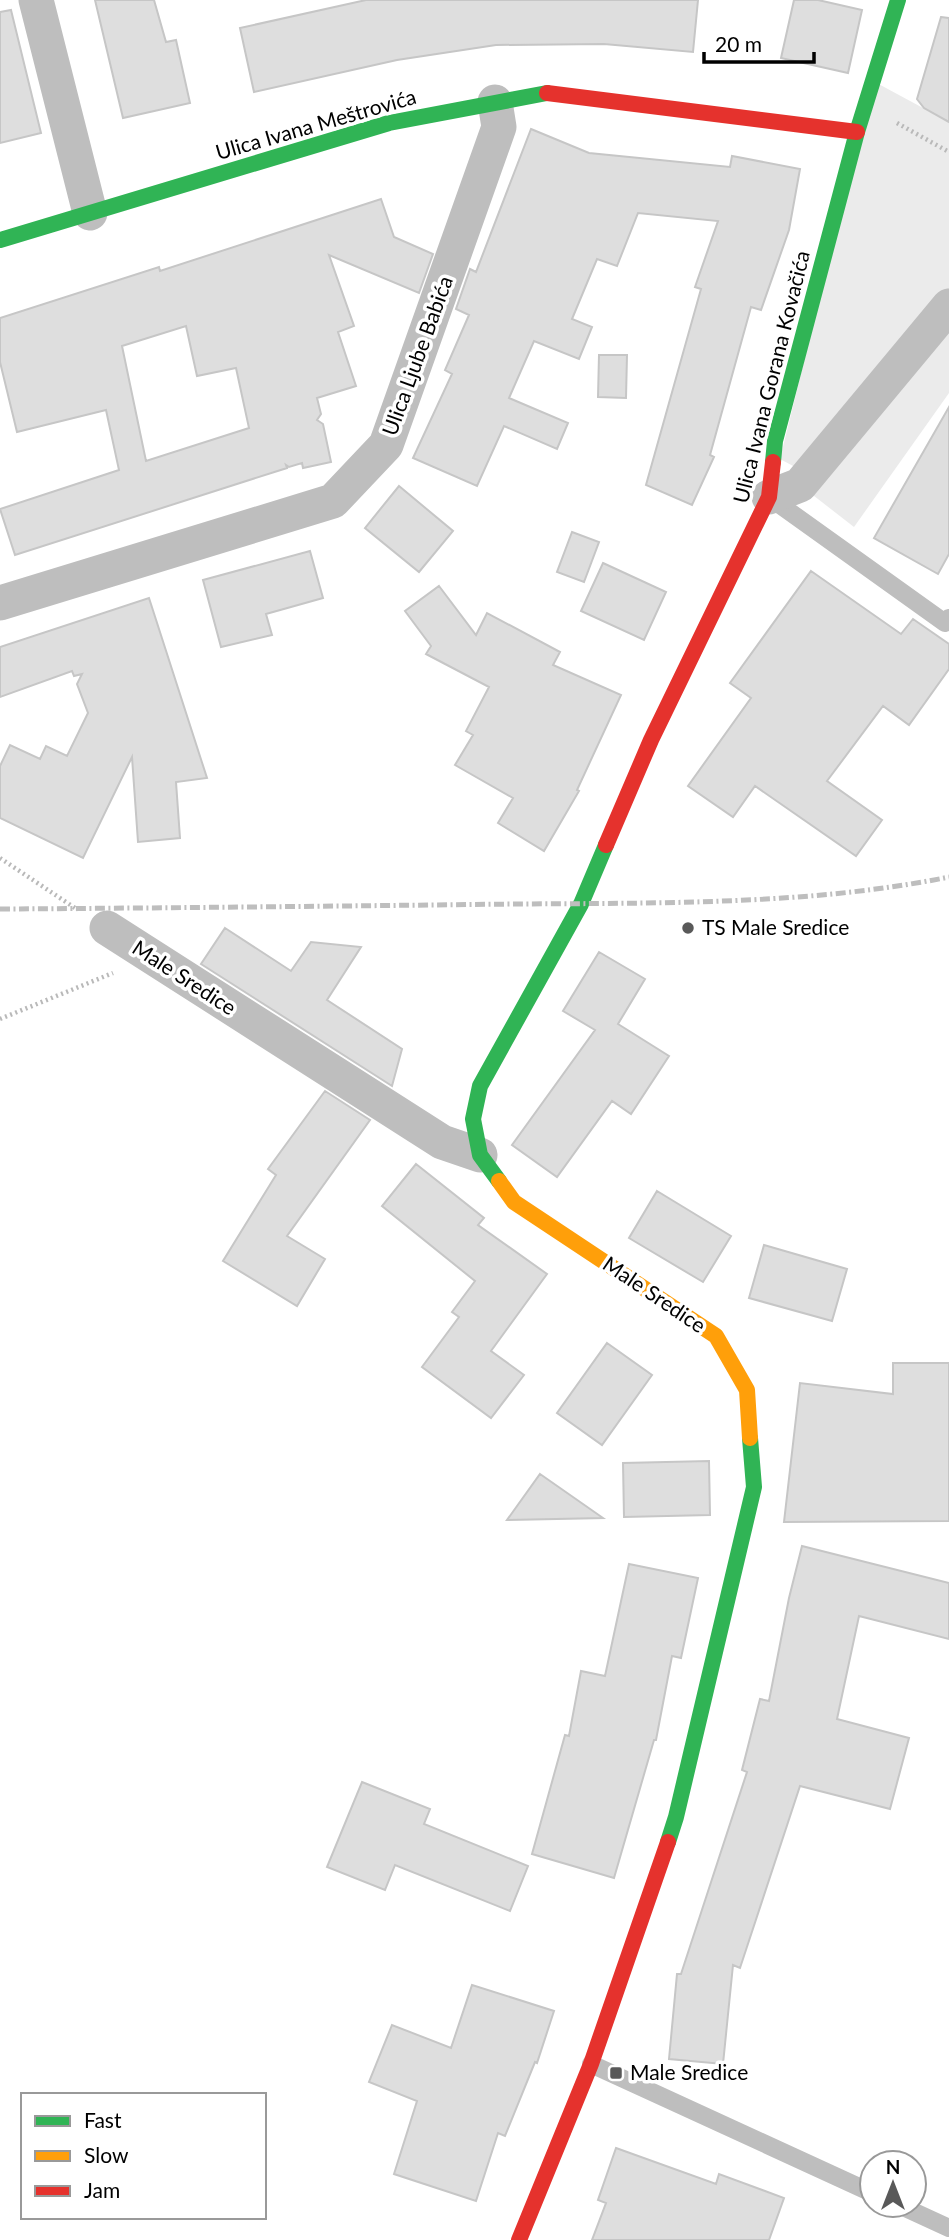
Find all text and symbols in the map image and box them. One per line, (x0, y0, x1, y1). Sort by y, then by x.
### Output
scale bar (704, 21, 814, 65)
text: 20 m (715, 31, 762, 56)
street label: Ulica Ivana Meštrovića (212, 83, 419, 164)
street label: Ulica Ivana Gorana Kovačića (727, 248, 814, 505)
street label: Ulica Ljube Babića (376, 272, 457, 439)
place label: TS Male Sredice (702, 914, 849, 939)
marker: TS Male Sredice (680, 920, 696, 936)
street label: Male Sredice (128, 934, 241, 1019)
street label: Male Sredice (599, 1250, 711, 1337)
place label: Male Sredice (630, 2059, 748, 2084)
marker: Male Sredice (608, 2065, 624, 2081)
legend (21, 2093, 266, 2219)
text: Fast (84, 2107, 122, 2132)
text: Slow (84, 2142, 129, 2167)
north arrow (858, 2149, 928, 2219)
text: N (886, 2155, 900, 2178)
text: Jam (84, 2177, 120, 2202)

